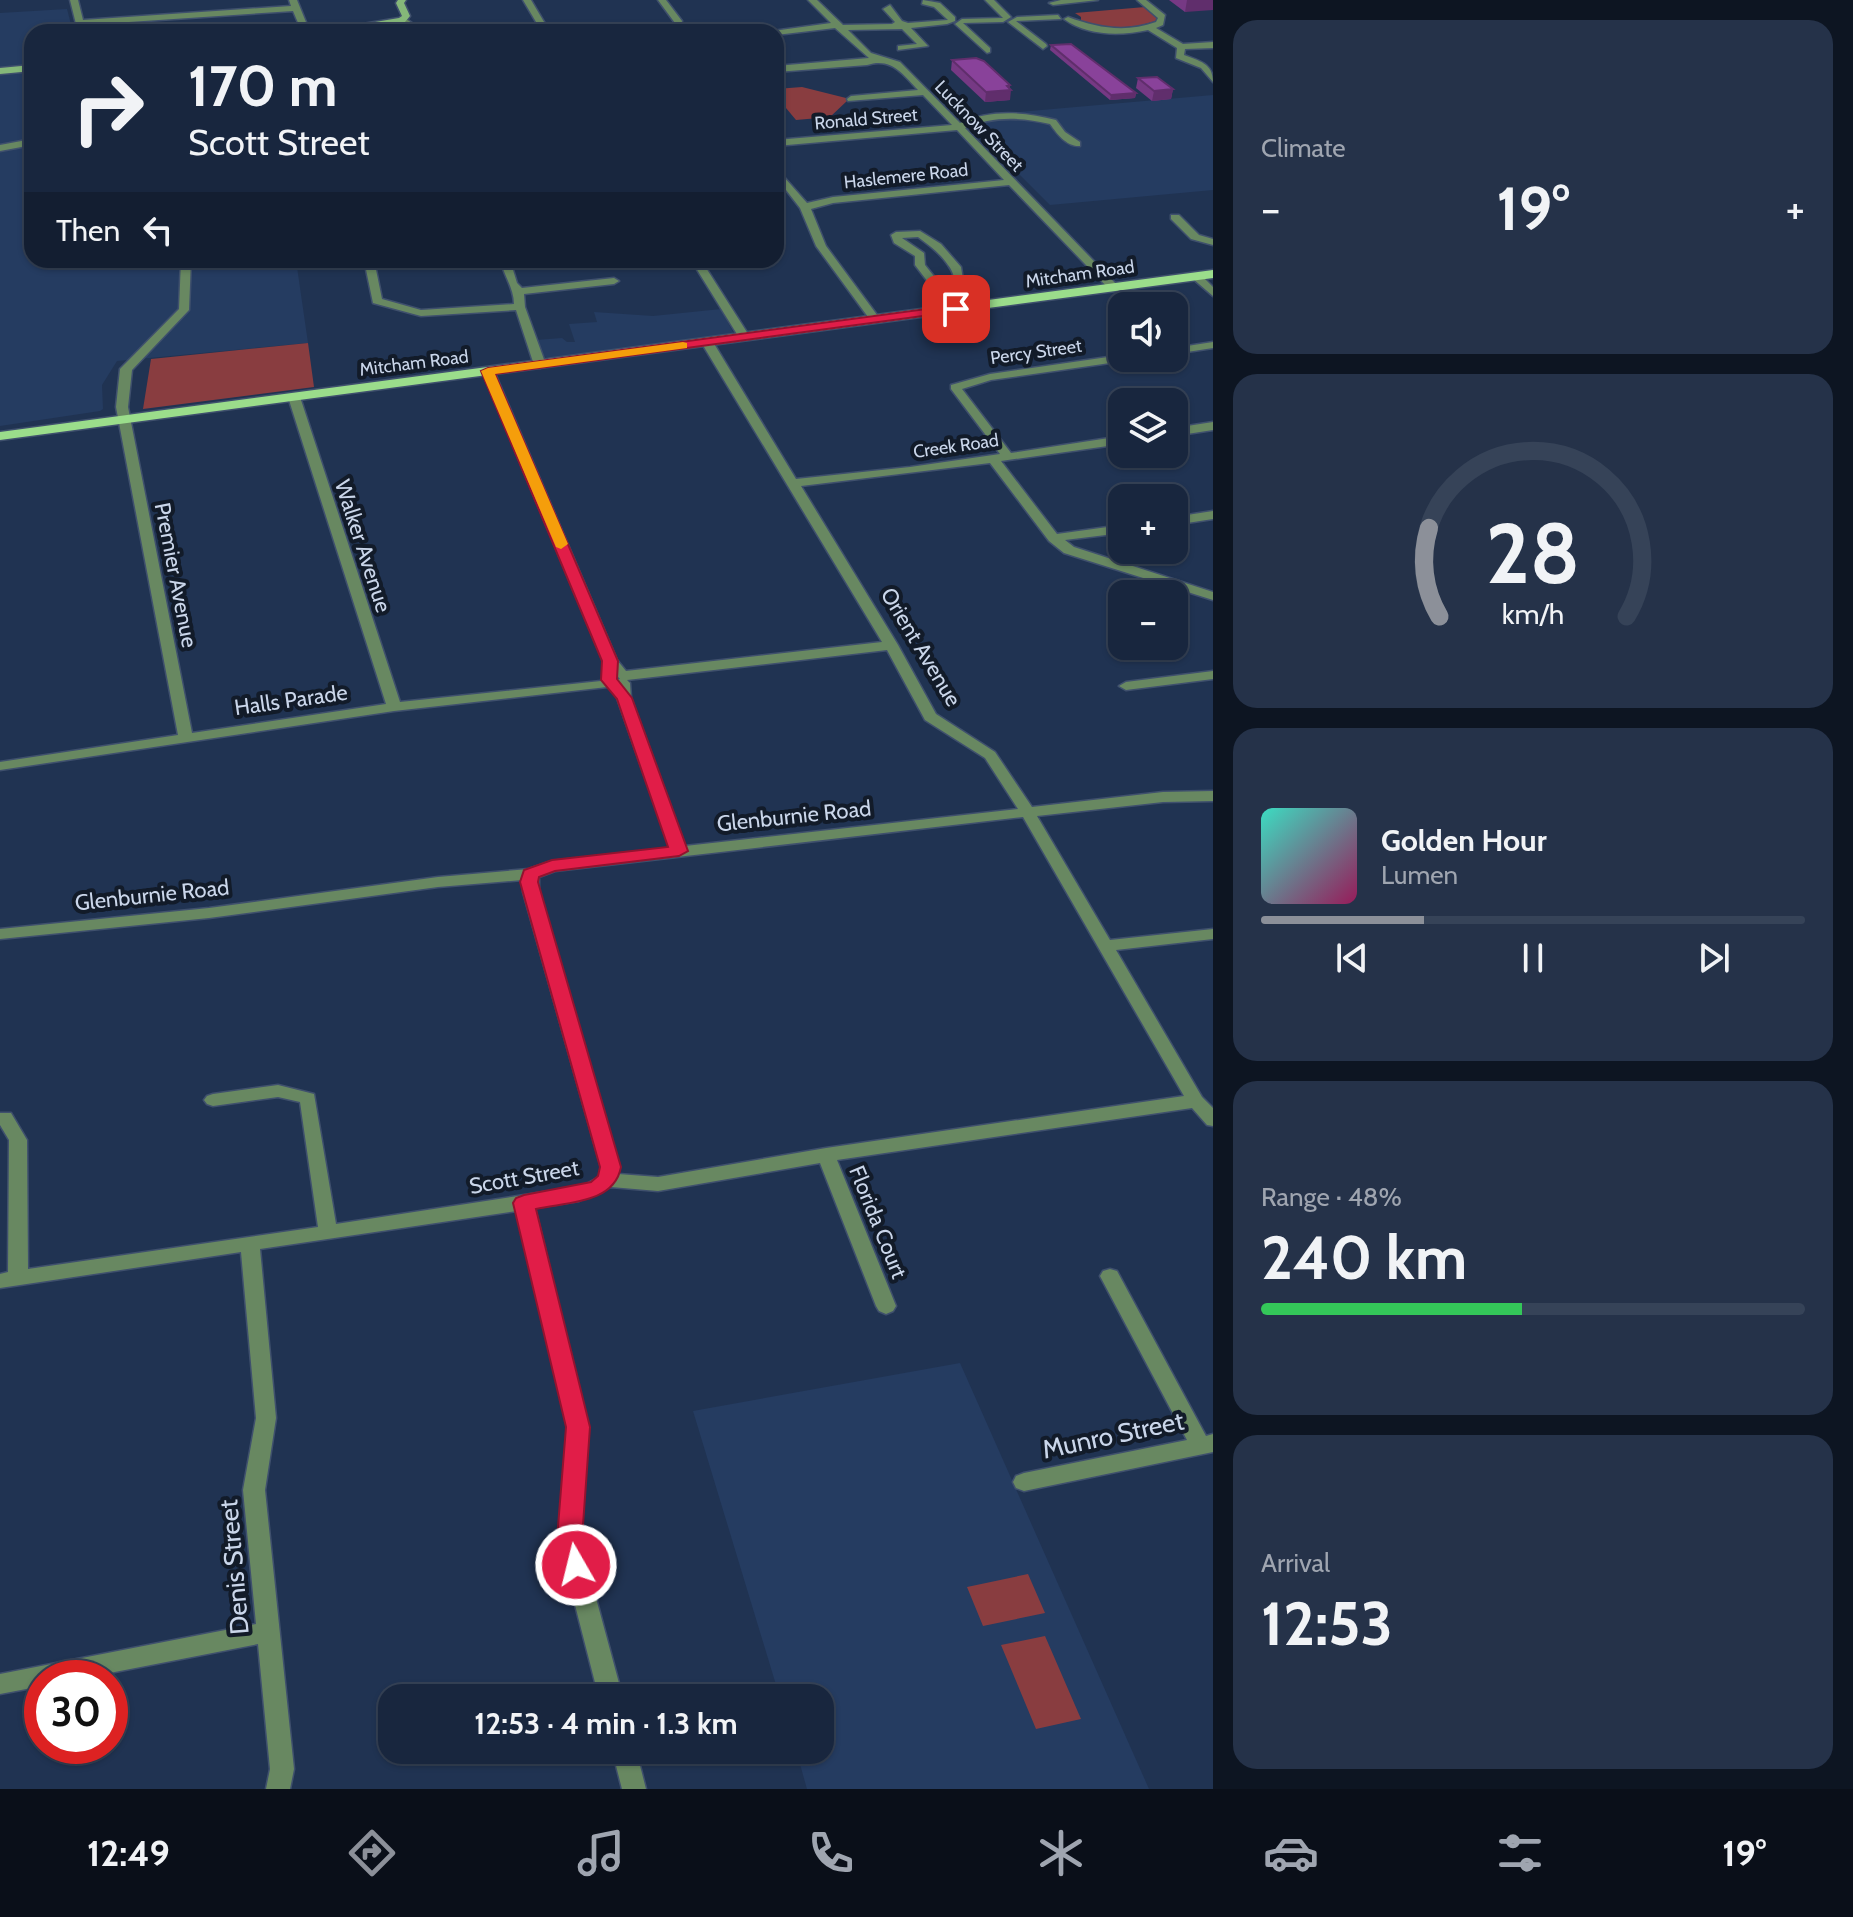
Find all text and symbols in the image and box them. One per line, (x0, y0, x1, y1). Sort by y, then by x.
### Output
text: 170 m (188, 52, 338, 120)
icon: right (56, 56, 160, 160)
street label: Lucknow Street (930, 76, 1028, 176)
street label: Ronald Street (813, 104, 919, 134)
text: Scott Street (188, 120, 370, 164)
text: Climate (1261, 132, 1346, 164)
street label: Haslemere Road (843, 159, 969, 193)
text: 19° (1496, 172, 1570, 245)
text: − (1261, 182, 1280, 235)
text: + (1786, 182, 1805, 235)
icon: left (136, 208, 180, 252)
text: Then (56, 212, 120, 249)
street label: Mitcham Road (1024, 255, 1136, 293)
pin (922, 275, 990, 343)
icon: arrive (934, 287, 978, 331)
map controls (1108, 292, 1188, 660)
button: sound (1108, 292, 1188, 372)
street label: Percy Street (989, 335, 1083, 369)
street label: Mitcham Road (358, 345, 470, 381)
button: layers (1108, 388, 1188, 468)
street label: Creek Road (912, 429, 1000, 463)
street label: Walker Avenue (329, 476, 397, 616)
button: + (1108, 484, 1188, 564)
street label: Premier Avenue (149, 500, 203, 650)
text: 28 (1486, 502, 1580, 603)
button: − (1108, 580, 1188, 660)
street label: Orient Avenue (875, 583, 967, 711)
text: km/h (1502, 596, 1564, 631)
street label: Halls Parade (233, 679, 349, 721)
street label: Glenburnie Road (716, 794, 872, 838)
text: Golden Hour (1381, 822, 1547, 859)
text: Lumen (1381, 859, 1458, 891)
street label: Glenburnie Road (74, 873, 230, 917)
icon: previous (1330, 936, 1374, 980)
icon: pause (1511, 936, 1555, 980)
icon: next (1692, 936, 1736, 980)
street label: Scott Street (467, 1154, 582, 1200)
street label: Florida Court (843, 1162, 913, 1283)
text: Range · 48% (1261, 1181, 1402, 1213)
text: 240 km (1261, 1221, 1467, 1294)
street label: Munro Street (1039, 1404, 1187, 1466)
street label: Denis Street (212, 1498, 256, 1636)
position arrow (534, 1523, 618, 1607)
text: Arrival (1261, 1547, 1330, 1579)
text: 12:53 (1261, 1587, 1393, 1660)
speed limit sign: 30 (24, 1660, 128, 1764)
text: 12:53 · 4 min · 1.3 km (474, 1705, 738, 1742)
icon: directions (344, 1825, 400, 1881)
icon: music (573, 1825, 629, 1881)
icon: phone (803, 1825, 859, 1881)
icon: climate (1033, 1825, 1089, 1881)
icon: car (1263, 1825, 1319, 1881)
icon: filters (1492, 1825, 1548, 1881)
text: 12:49 (87, 1831, 170, 1875)
text: 19° (1722, 1831, 1766, 1875)

